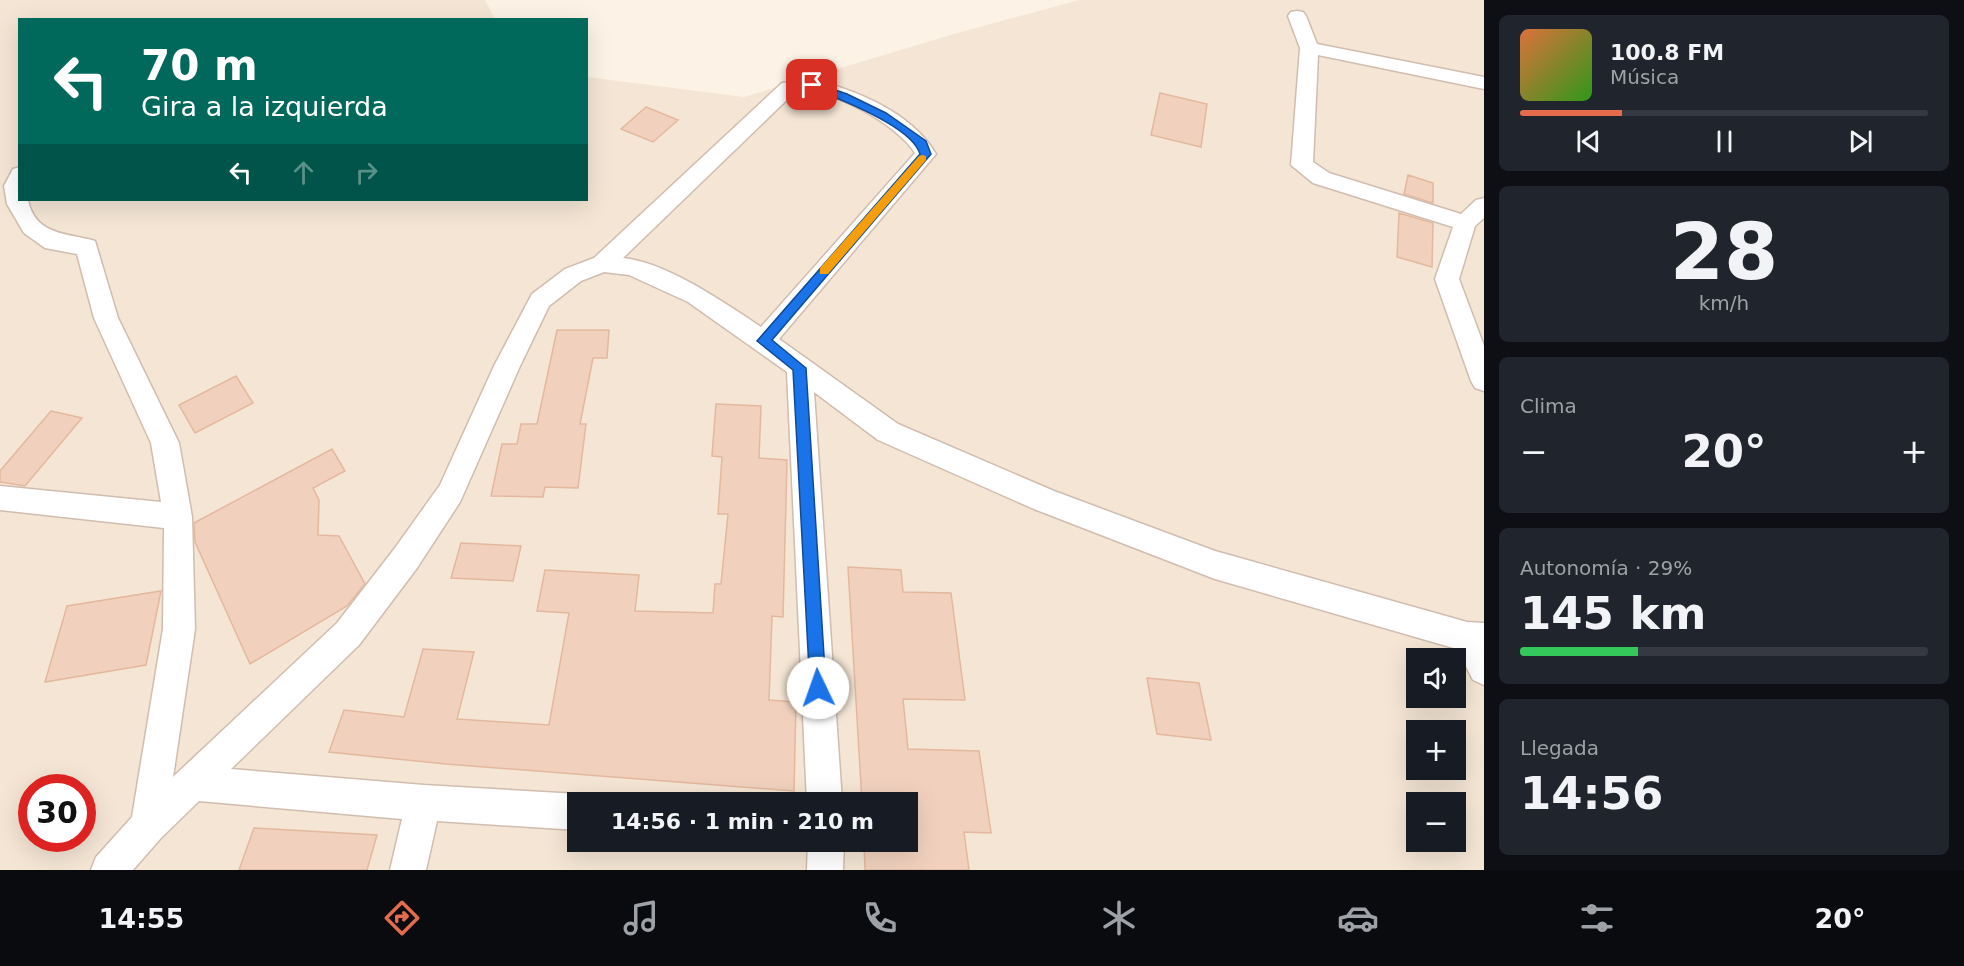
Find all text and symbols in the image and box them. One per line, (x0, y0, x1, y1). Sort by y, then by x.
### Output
text: 100.8 FM (1610, 40, 1724, 65)
text: 70 m (141, 41, 258, 90)
icon: left (42, 42, 120, 120)
pin (786, 59, 837, 110)
text: Música (1610, 65, 1679, 89)
icon: arrive (795, 68, 828, 101)
text: Gira a la izquierda (141, 91, 388, 122)
icon: previous (1572, 125, 1605, 158)
icon: pause (1708, 125, 1741, 158)
icon: next (1844, 125, 1877, 158)
icon: left (224, 156, 257, 189)
icon: ahead (287, 156, 320, 189)
icon: right (350, 156, 383, 189)
text: 28 (1670, 207, 1778, 297)
text: km/h (1699, 291, 1749, 315)
text: Clima (1520, 394, 1577, 418)
text: 20° (1681, 425, 1767, 478)
text: − (1520, 432, 1548, 471)
text: + (1900, 432, 1928, 471)
text: Autonomía · 29% (1520, 556, 1692, 580)
text: 145 km (1520, 587, 1706, 640)
map controls (1406, 648, 1466, 852)
button: sound (1406, 648, 1466, 708)
position arrow (786, 656, 850, 720)
button: + (1406, 720, 1466, 780)
text: Llegada (1520, 736, 1599, 760)
text: 14:56 (1520, 767, 1663, 820)
speed limit sign: 30 (18, 774, 96, 852)
button: − (1406, 792, 1466, 852)
text: 14:56 · 1 min · 210 m (611, 809, 874, 834)
icon: directions (381, 897, 423, 939)
icon: music (620, 897, 662, 939)
icon: phone (859, 897, 901, 939)
icon: climate (1098, 897, 1140, 939)
icon: car (1337, 897, 1379, 939)
icon: filters (1576, 897, 1618, 939)
text: 14:55 (98, 903, 184, 934)
text: 20° (1814, 903, 1865, 934)

